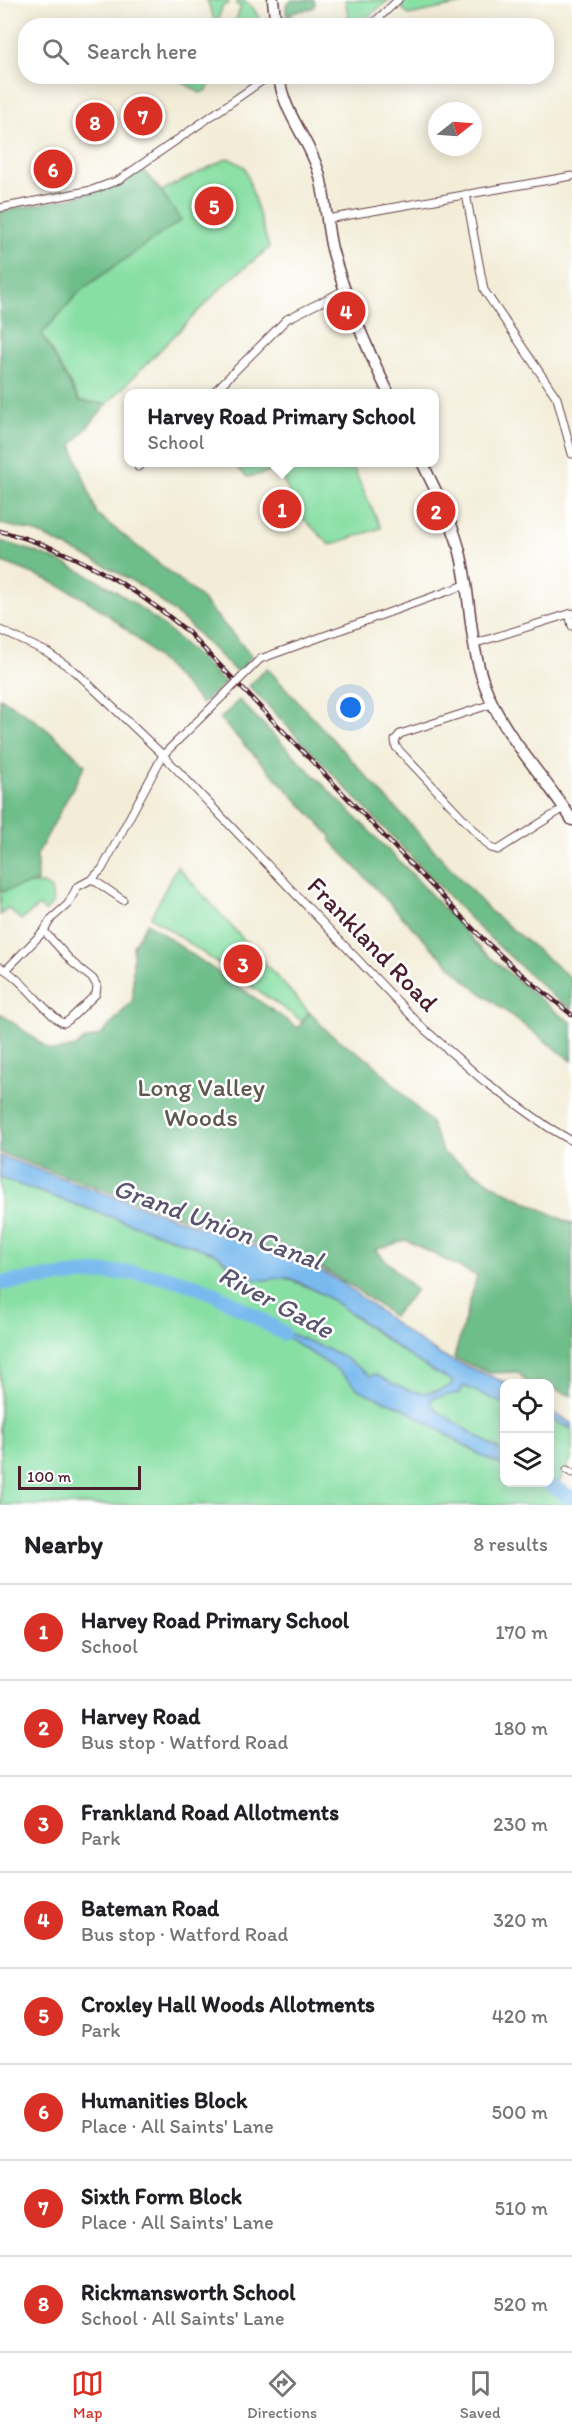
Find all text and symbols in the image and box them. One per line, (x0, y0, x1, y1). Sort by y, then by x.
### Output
search box (18, 18, 554, 84)
icon: search (39, 35, 72, 68)
text: Search here (87, 38, 197, 65)
pin: 7 (124, 94, 162, 138)
pin: 8 (76, 100, 115, 144)
north arrow (428, 102, 482, 156)
pin: 6 (34, 146, 72, 192)
pin: 5 (194, 184, 234, 228)
pin: 4 (326, 288, 366, 334)
popup (124, 389, 439, 467)
text: Harvey Road Primary School (147, 403, 416, 430)
text: School (147, 430, 204, 454)
pin: 1 (262, 486, 302, 532)
pin: 2 (416, 488, 456, 534)
your location (336, 693, 365, 722)
street label: Frankland Road (301, 870, 446, 1019)
pin: 3 (224, 942, 262, 986)
park label: Long Valley Woods (137, 1071, 265, 1133)
water label: Grand Union Canal (109, 1170, 330, 1278)
water label: River Gade (213, 1258, 340, 1346)
map controls (500, 1379, 554, 1487)
button: locate (500, 1379, 554, 1433)
button: layers (500, 1433, 554, 1487)
scale bar (18, 1463, 141, 1490)
text: 100 m (27, 1467, 71, 1486)
text: Nearby (24, 1528, 103, 1560)
text: 8 results (473, 1532, 548, 1556)
text: Harvey Road Primary School (81, 1607, 349, 1634)
text: 1 (39, 1620, 48, 1644)
text: 170 m (495, 1620, 548, 1644)
text: School (81, 1634, 138, 1658)
text: Harvey Road (81, 1703, 200, 1730)
text: 2 (38, 1716, 49, 1740)
text: 180 m (494, 1716, 548, 1740)
text: Bus stop · Watford Road (81, 1730, 288, 1754)
text: Frankland Road Allotments (81, 1799, 339, 1826)
text: 3 (38, 1812, 49, 1836)
text: 230 m (493, 1812, 548, 1836)
text: Park (81, 1826, 120, 1850)
text: Bateman Road (81, 1895, 219, 1922)
text: 4 (37, 1908, 50, 1932)
text: 320 m (493, 1908, 548, 1932)
text: Bus stop · Watford Road (81, 1922, 288, 1946)
text: Croxley Hall Woods Allotments (81, 1991, 375, 2018)
text: 5 (38, 2004, 49, 2028)
text: 420 m (492, 2004, 548, 2028)
text: Park (81, 2018, 120, 2042)
text: Humanities Block (81, 2087, 247, 2114)
text: 6 (38, 2100, 49, 2124)
text: 500 m (492, 2100, 548, 2124)
text: Place · All Saints' Lane (81, 2114, 274, 2138)
text: Sixth Form Block (81, 2183, 242, 2210)
text: 7 (39, 2196, 48, 2220)
text: 510 m (495, 2196, 548, 2220)
text: Place · All Saints' Lane (81, 2210, 274, 2234)
text: Rickmansworth School (81, 2279, 295, 2306)
text: 8 (38, 2292, 49, 2316)
text: 520 m (493, 2292, 548, 2316)
text: School · All Saints' Lane (81, 2306, 284, 2330)
tab: Map (71, 2367, 104, 2422)
tab: Directions (247, 2367, 317, 2422)
tab: Saved (460, 2367, 501, 2422)

